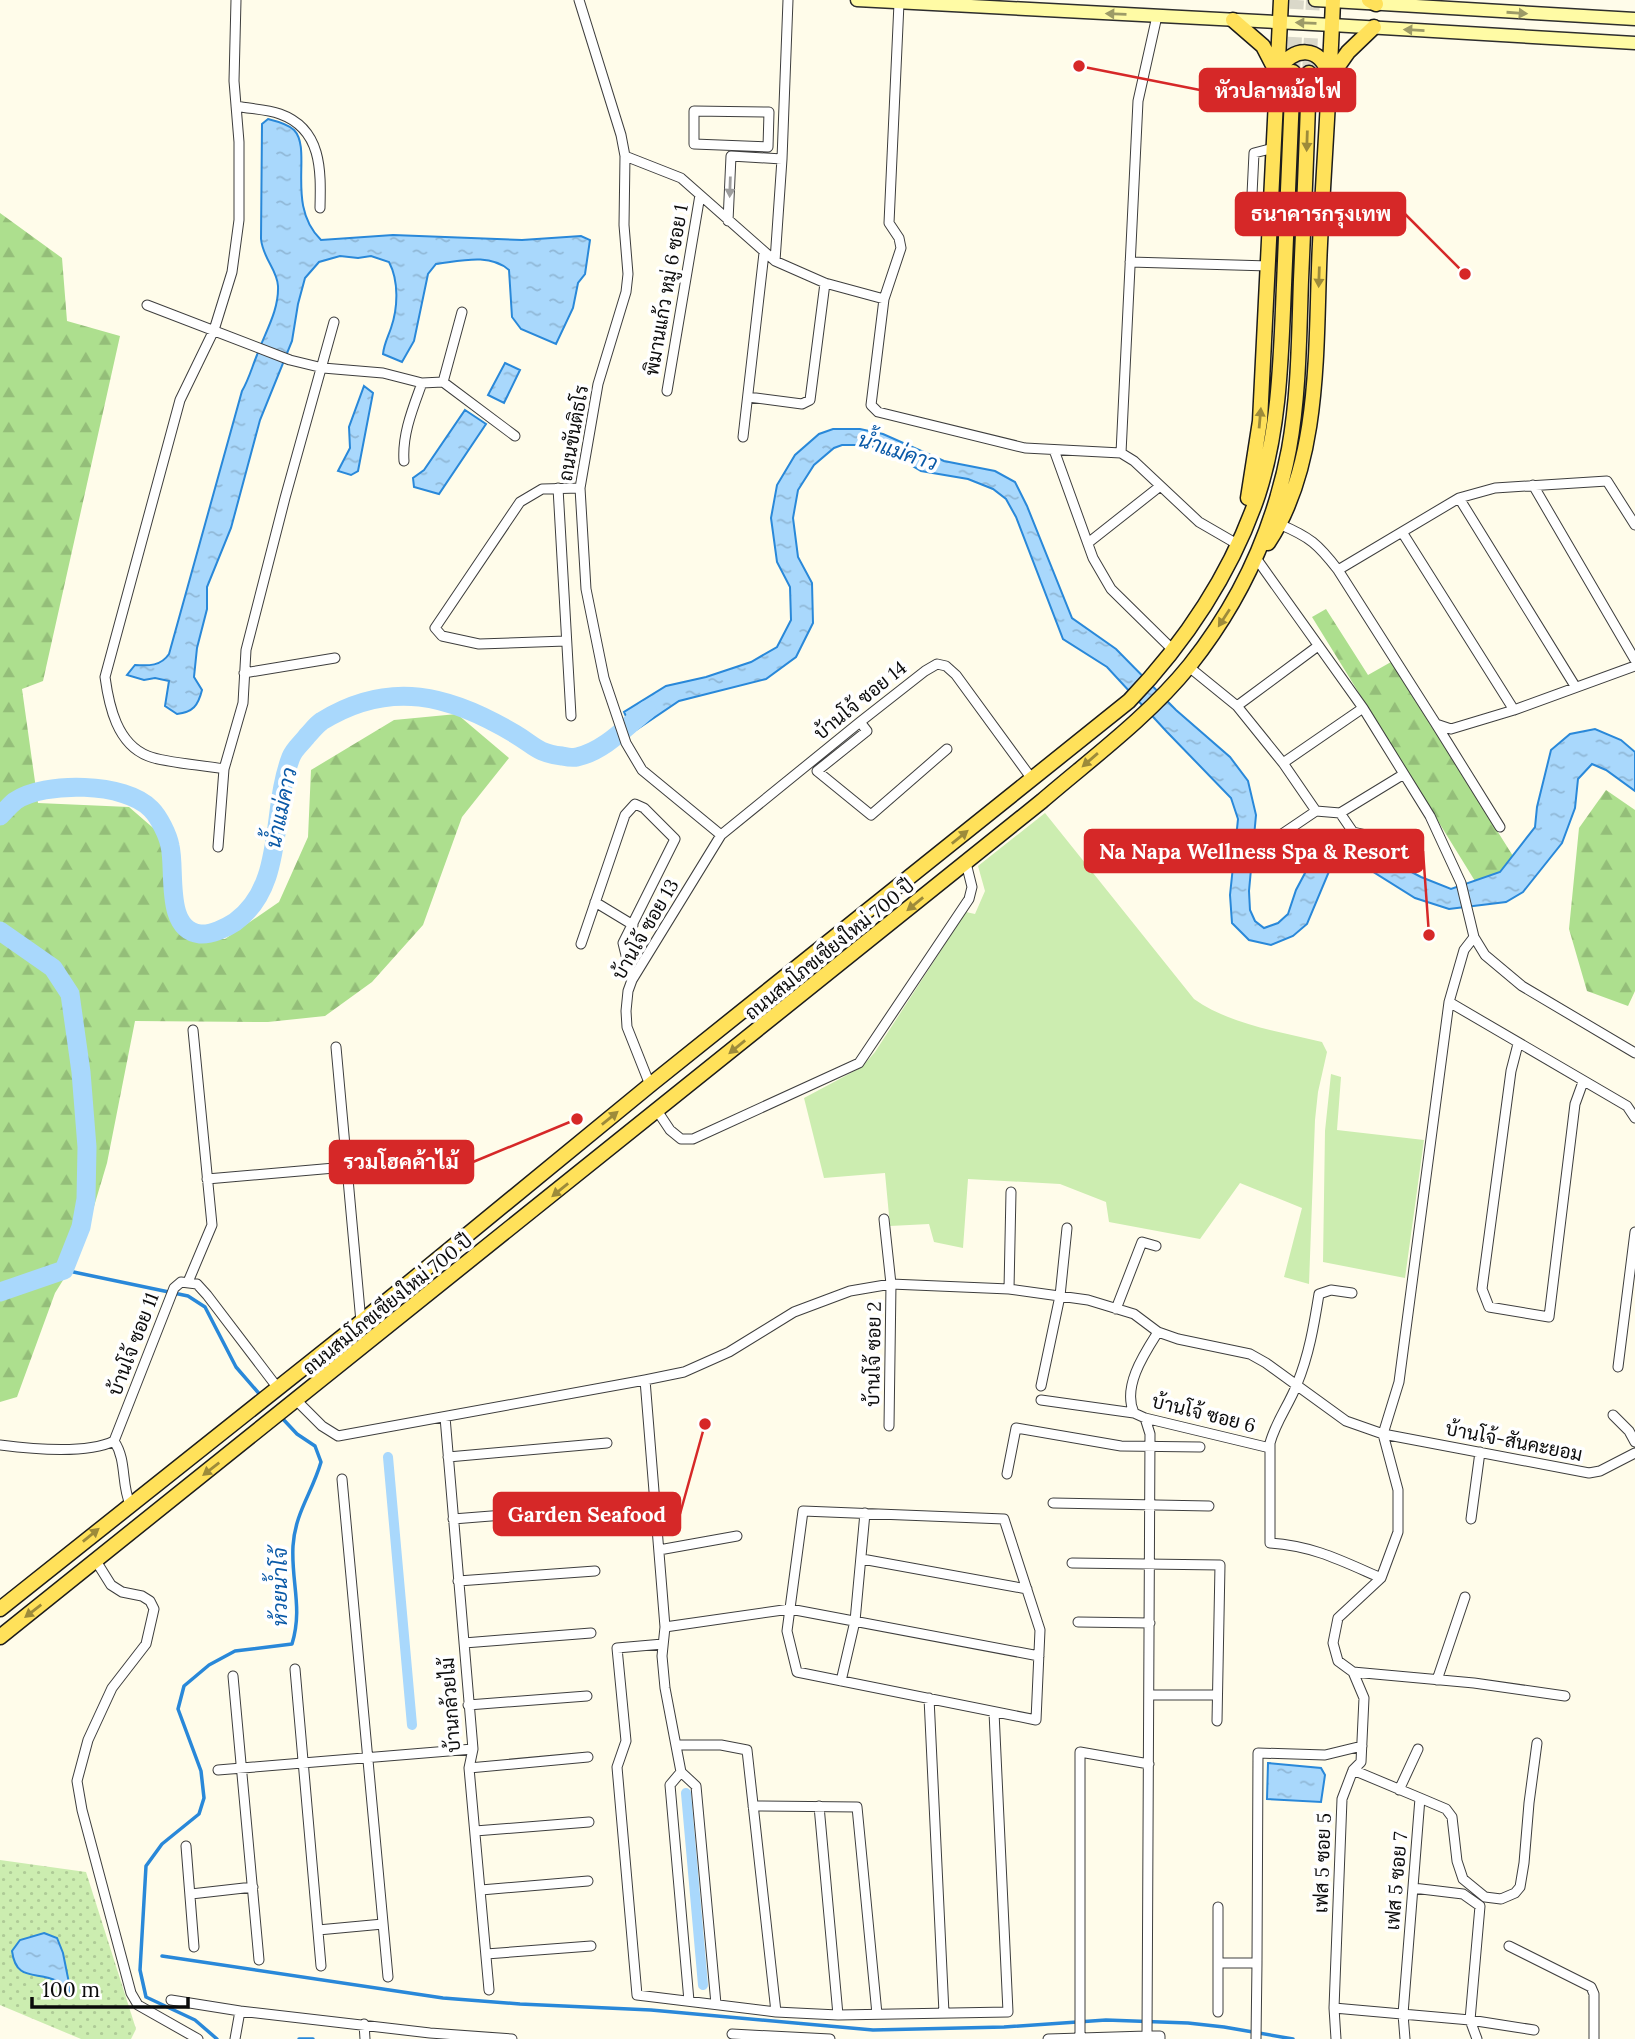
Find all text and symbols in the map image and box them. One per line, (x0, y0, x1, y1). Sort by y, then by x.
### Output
one-way arrow (1105, 8, 1127, 19)
one-way arrow (1506, 8, 1528, 19)
one-way arrow (1295, 18, 1317, 29)
one-way arrow (1402, 24, 1424, 35)
callout: หัวปลาหม้อไฟ (1200, 69, 1355, 111)
text: หัวปลาหม้อไฟ (1215, 77, 1341, 104)
one-way arrow (1301, 130, 1312, 152)
one-way arrow (724, 177, 735, 199)
callout: ธนาคารกรุงเทพ (1236, 193, 1405, 235)
text: ธนาคารกรุงเทพ (1251, 200, 1391, 229)
street label: พิมานแก้ว หมู่ 6 ซอย 1 (639, 202, 695, 378)
one-way arrow (1313, 266, 1324, 288)
street label: ถนนขันติธโร (553, 383, 593, 483)
one-way arrow (1255, 407, 1266, 429)
water label: น้ำแม่คาว (855, 422, 943, 477)
one-way arrow (1217, 608, 1230, 628)
street label: บ้านโจ้ ซอย 14 (809, 655, 911, 745)
one-way arrow (1082, 752, 1099, 767)
water label: น้ำแม่คาว (255, 764, 303, 851)
one-way arrow (951, 830, 968, 845)
callout: Na Napa Wellness Spa & Resort (1085, 830, 1423, 872)
text: Na Napa Wellness Spa & Resort (1099, 838, 1409, 865)
street label: ถนนสมโภชเชียงใหม่ 700 ปี (739, 873, 919, 1025)
street label: บ้านโจ้ ซอย 13 (606, 874, 684, 984)
one-way arrow (906, 897, 924, 912)
one-way arrow (729, 1040, 747, 1055)
one-way arrow (601, 1110, 619, 1125)
callout: รวมโฮคค้าไม้ (330, 1141, 473, 1183)
text: รวมโฮคค้าไม้ (343, 1148, 460, 1175)
one-way arrow (552, 1182, 569, 1197)
street label: ถนนสมโภชเชียงใหม่ 700 ปี (297, 1228, 477, 1380)
street label: บ้านโจ้ ซอย 11 (102, 1289, 164, 1399)
street label: บ้านโจ้ ซอย 2 (860, 1301, 886, 1407)
street label: บ้านโจ้ ซอย 6 (1150, 1389, 1258, 1437)
street label: บ้านโจ้-สันคะยอม (1443, 1416, 1585, 1466)
one-way arrow (202, 1462, 220, 1476)
callout: Garden Seafood (494, 1493, 680, 1535)
text: Garden Seafood (508, 1501, 666, 1528)
one-way arrow (82, 1528, 100, 1543)
water label: ห้วยน้ำโจ้ (262, 1544, 293, 1627)
one-way arrow (24, 1603, 41, 1618)
street label: บ้านกล้วยไม้ (435, 1656, 465, 1753)
street label: เฟส 5 ซอย 5 (1308, 1813, 1336, 1913)
street label: เฟส 5 ซอย 7 (1380, 1831, 1412, 1931)
scale bar (32, 1966, 187, 2010)
text: 100 m (42, 1976, 100, 2003)

